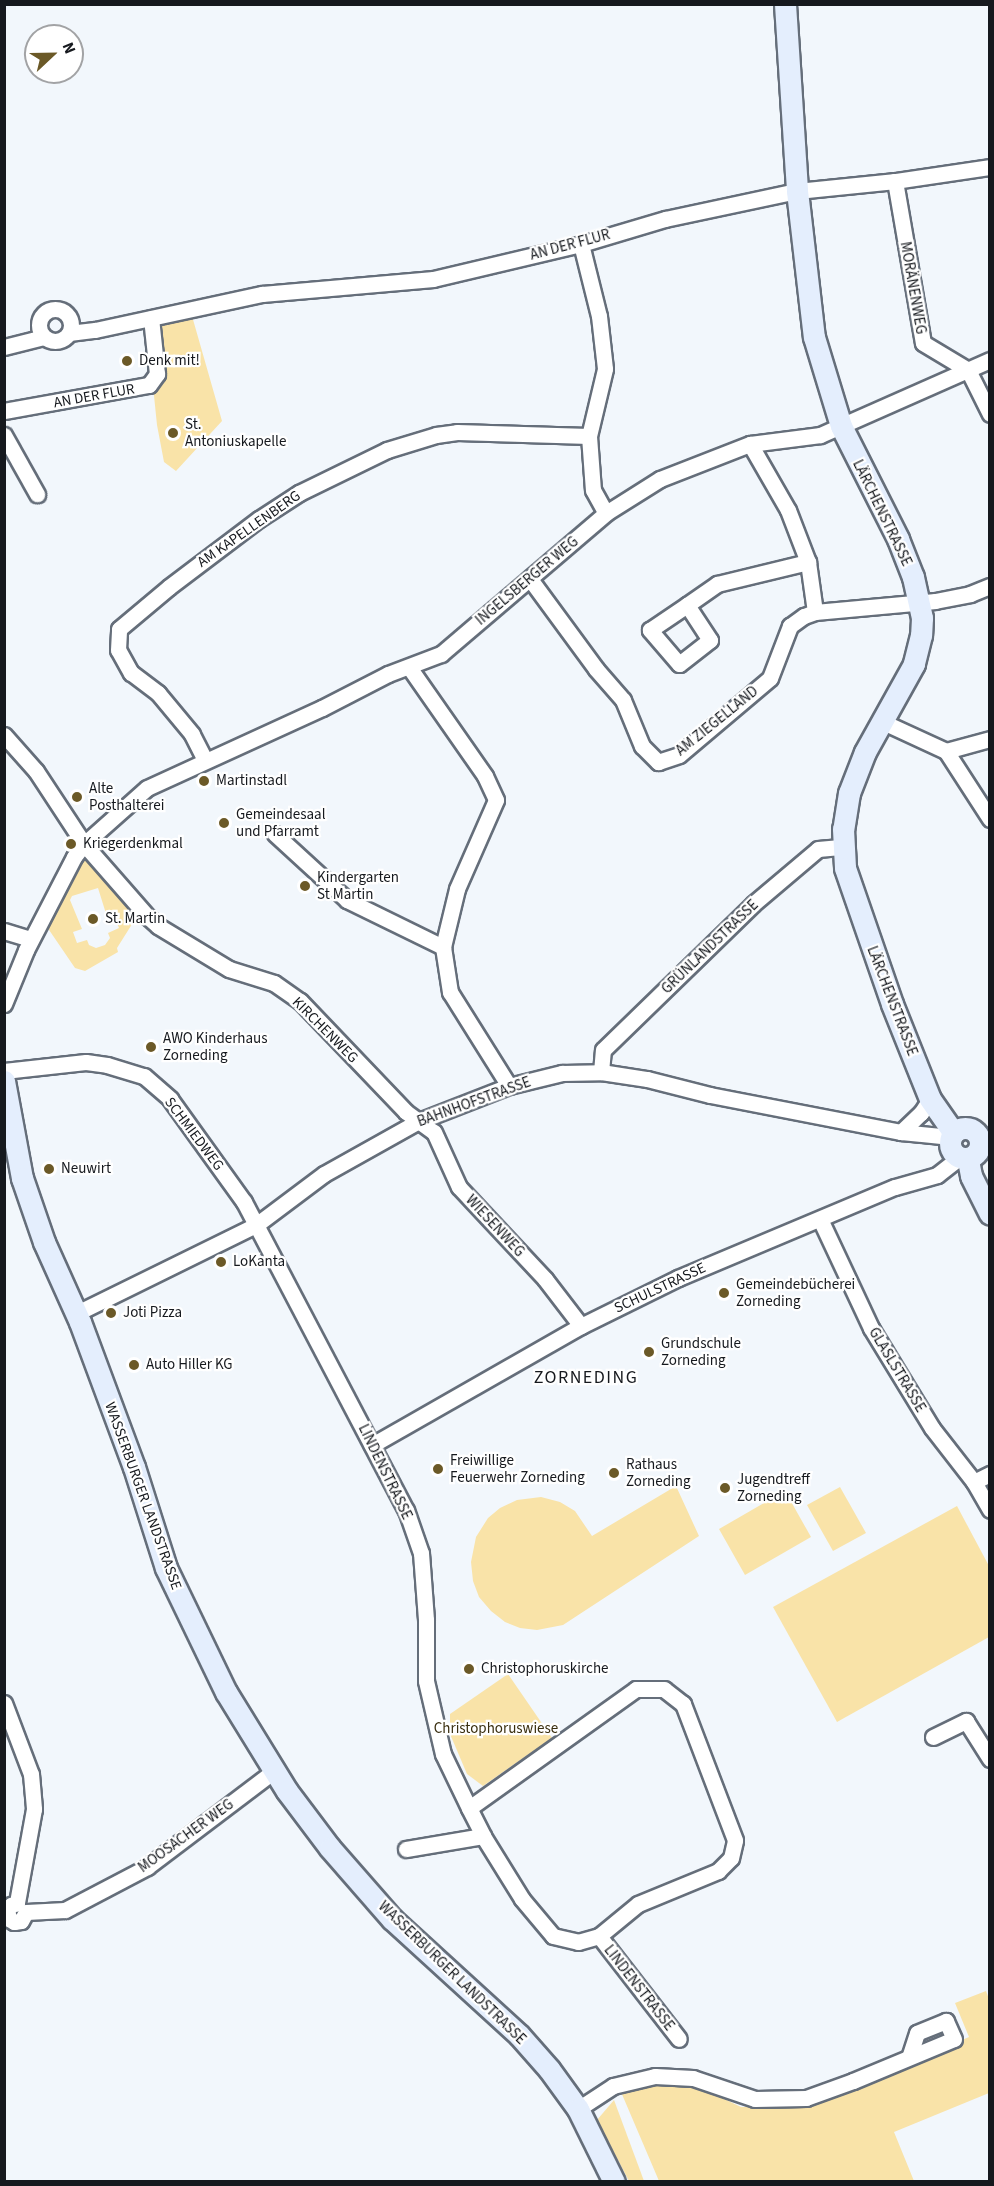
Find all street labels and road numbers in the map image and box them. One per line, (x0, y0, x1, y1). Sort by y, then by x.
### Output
street label: AN DER FLUR (528, 226, 612, 264)
street label: MORÄNENWEG (896, 240, 930, 336)
street label: AN DER FLUR (52, 380, 136, 412)
street label: LÄRCHENSTRASSE (848, 457, 916, 569)
street label: AM KAPELLENBERG (194, 487, 304, 571)
street label: INGELSBERGER WEG (472, 533, 582, 629)
street label: AM ZIEGELLAND (672, 682, 762, 760)
street label: GRÜNLANDSTRASSE (658, 896, 762, 998)
street label: LÄRCHENSTRASSE (863, 944, 921, 1058)
street label: KIRCHENWEG (288, 993, 362, 1067)
street label: BAHNHOFSTRASSE (415, 1073, 533, 1131)
street label: SCHMIEDWEG (161, 1094, 227, 1174)
street label: WIESENWEG (462, 1191, 528, 1261)
street label: SCHULSTRASSE (611, 1259, 709, 1317)
street label: GLASLSTRASSE (865, 1324, 929, 1416)
street label: WASSERBURGER LANDSTRASSE (101, 1400, 185, 1592)
street label: LINDENSTRASSE (354, 1421, 416, 1523)
street label: MOOSACHER WEG (135, 1795, 237, 1877)
street label: WASSERBURGER LANDSTRASSE (374, 1898, 530, 2048)
street label: LINDENSTRASSE (600, 1942, 678, 2034)

